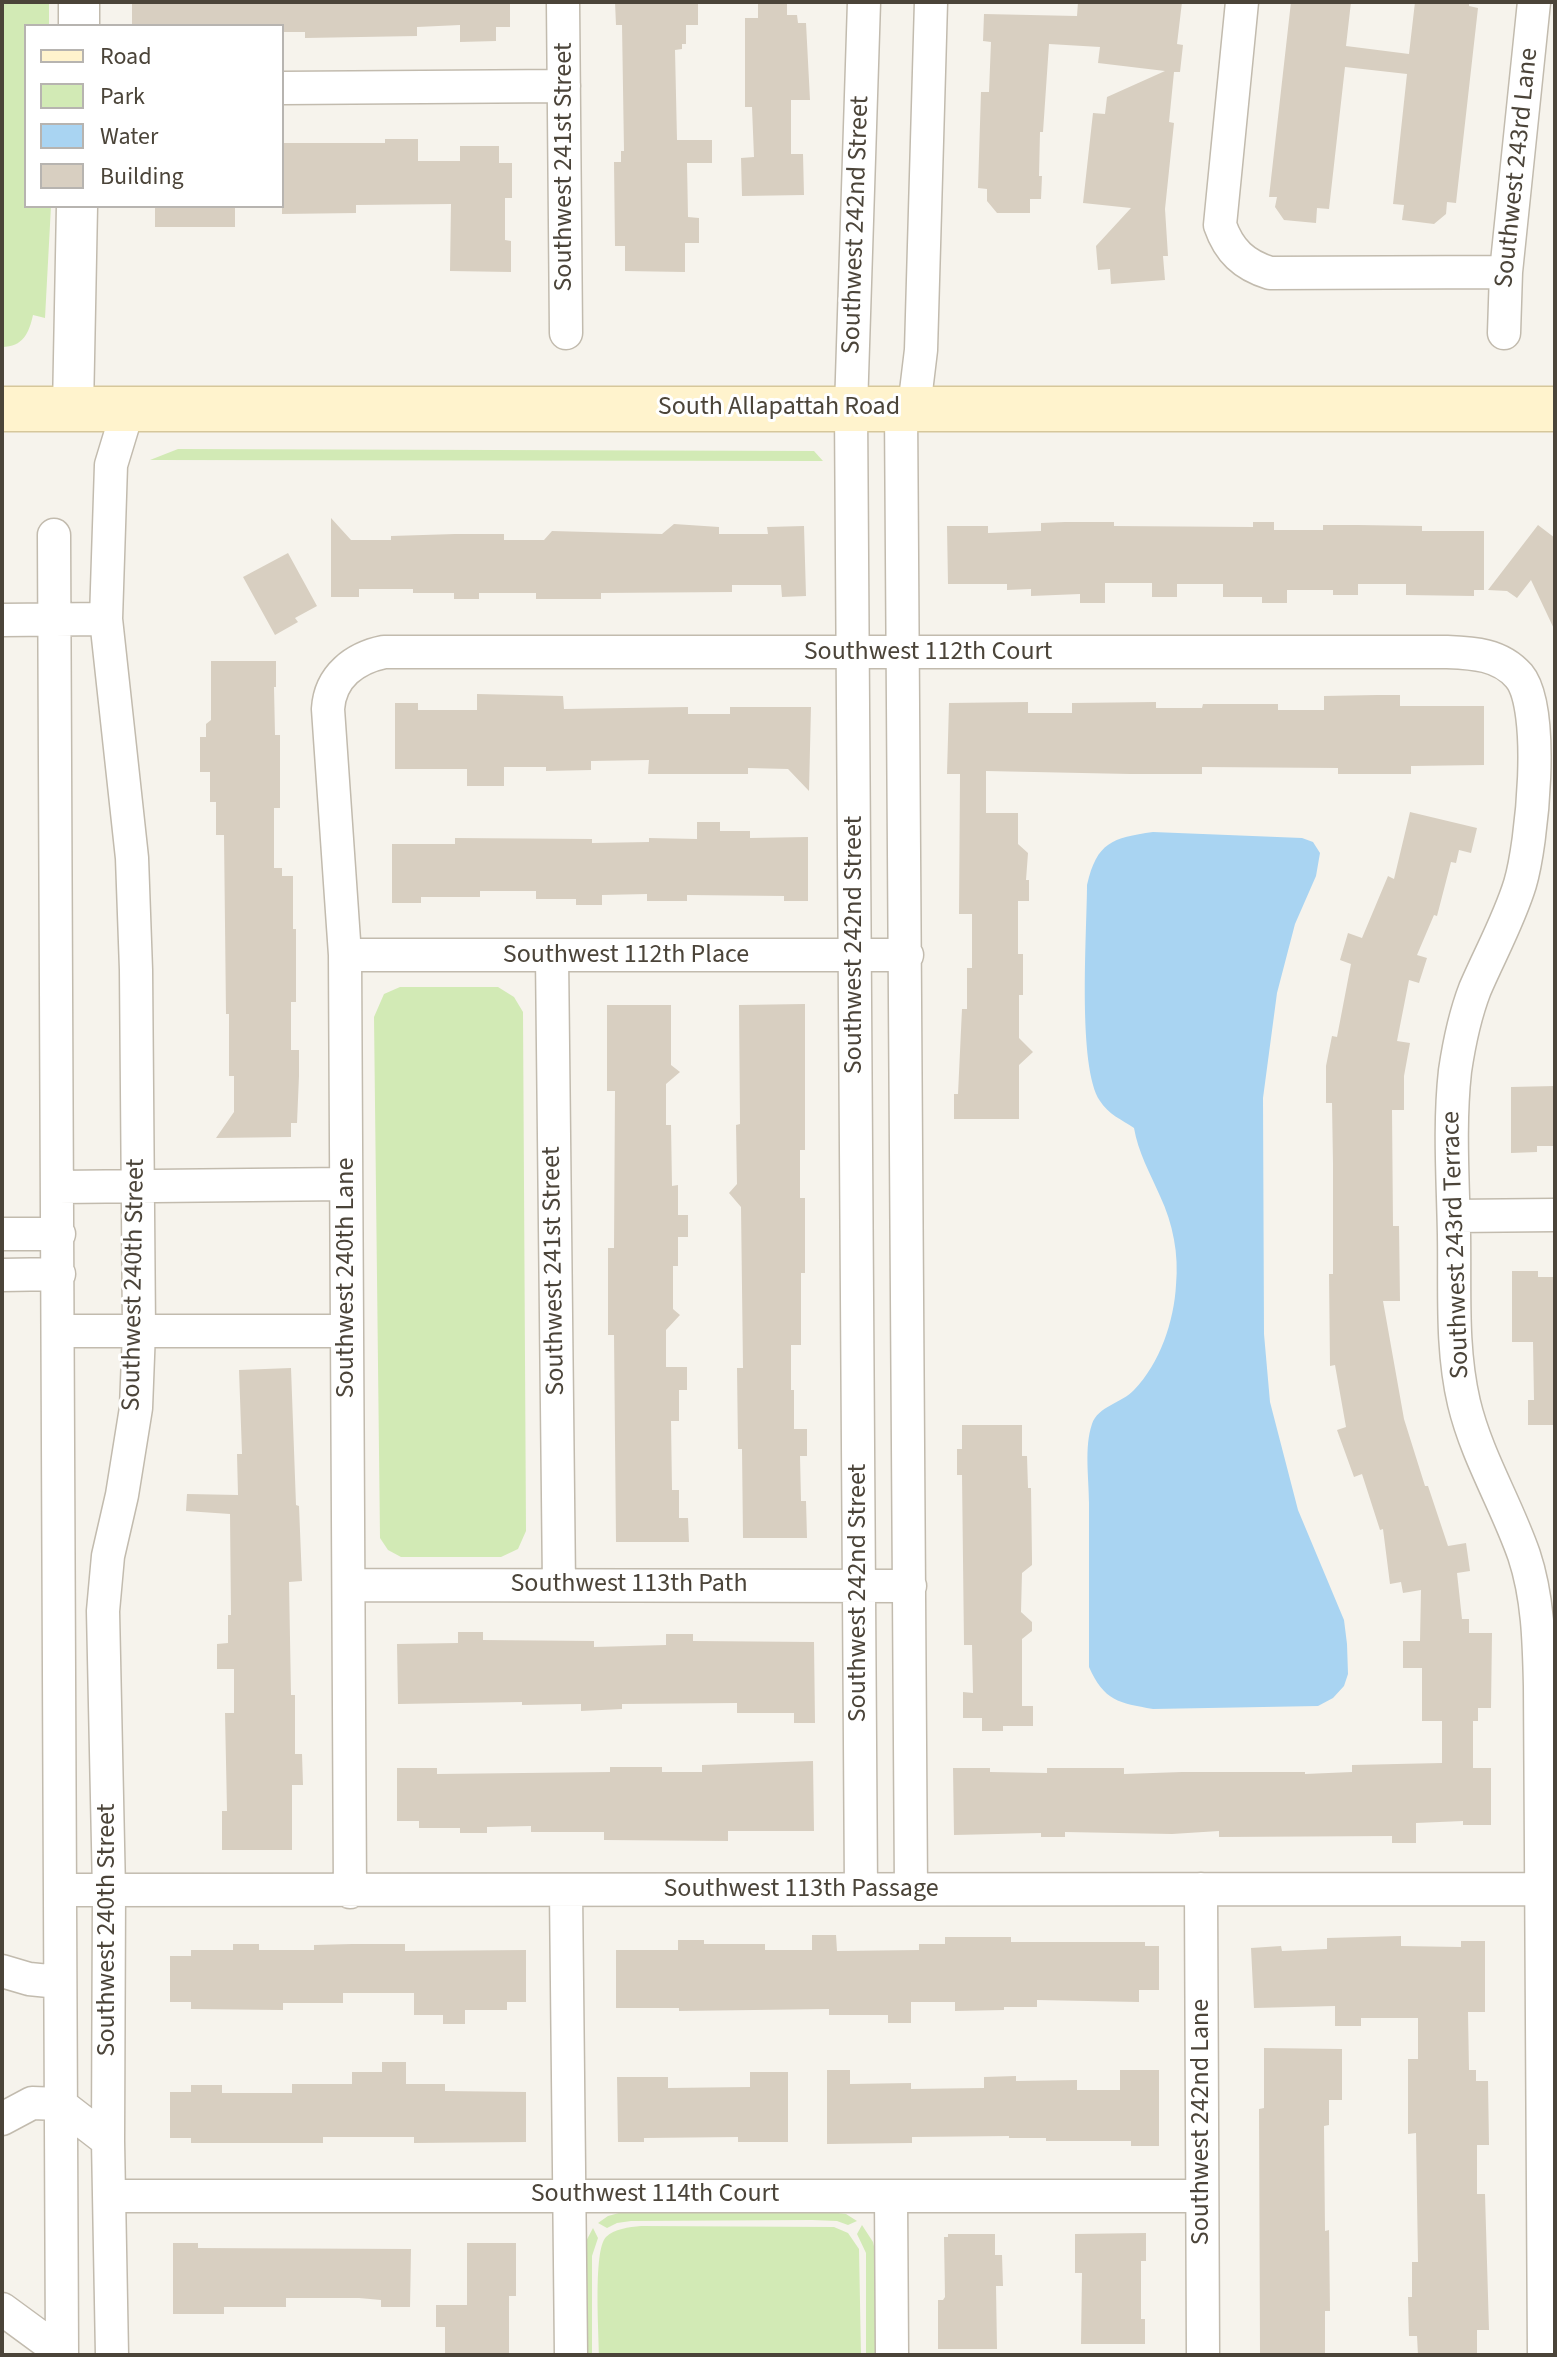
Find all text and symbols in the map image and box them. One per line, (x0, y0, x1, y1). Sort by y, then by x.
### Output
legend (24, 24, 284, 208)
text: Road (100, 39, 152, 74)
street label: Southwest 241st Street (549, 42, 581, 292)
street label: Southwest 243rd Lane (1490, 47, 1546, 289)
text: Park (100, 79, 145, 114)
street label: Southwest 242nd Street (837, 95, 877, 355)
text: Water (100, 119, 158, 154)
text: Building (100, 159, 184, 194)
street label: South Allapattah Road (658, 392, 900, 424)
street label: Southwest 112th Court (804, 637, 1052, 669)
street label: Southwest 242nd Street (839, 816, 871, 1074)
street label: Southwest 112th Place (503, 940, 749, 972)
street label: Southwest 243rd Terrace (1437, 1111, 1477, 1379)
street label: Southwest 241st Street (537, 1146, 573, 1396)
street label: Southwest 240th Street (117, 1158, 153, 1412)
street label: Southwest 240th Lane (331, 1158, 363, 1398)
street label: Southwest 242nd Street (843, 1464, 875, 1722)
street label: Southwest 113th Path (510, 1569, 748, 1601)
street label: Southwest 240th Street (92, 1804, 124, 2056)
street label: Southwest 113th Passage (663, 1874, 939, 1906)
street label: Southwest 242nd Lane (1186, 1999, 1218, 2245)
street label: Southwest 114th Court (531, 2179, 779, 2211)

